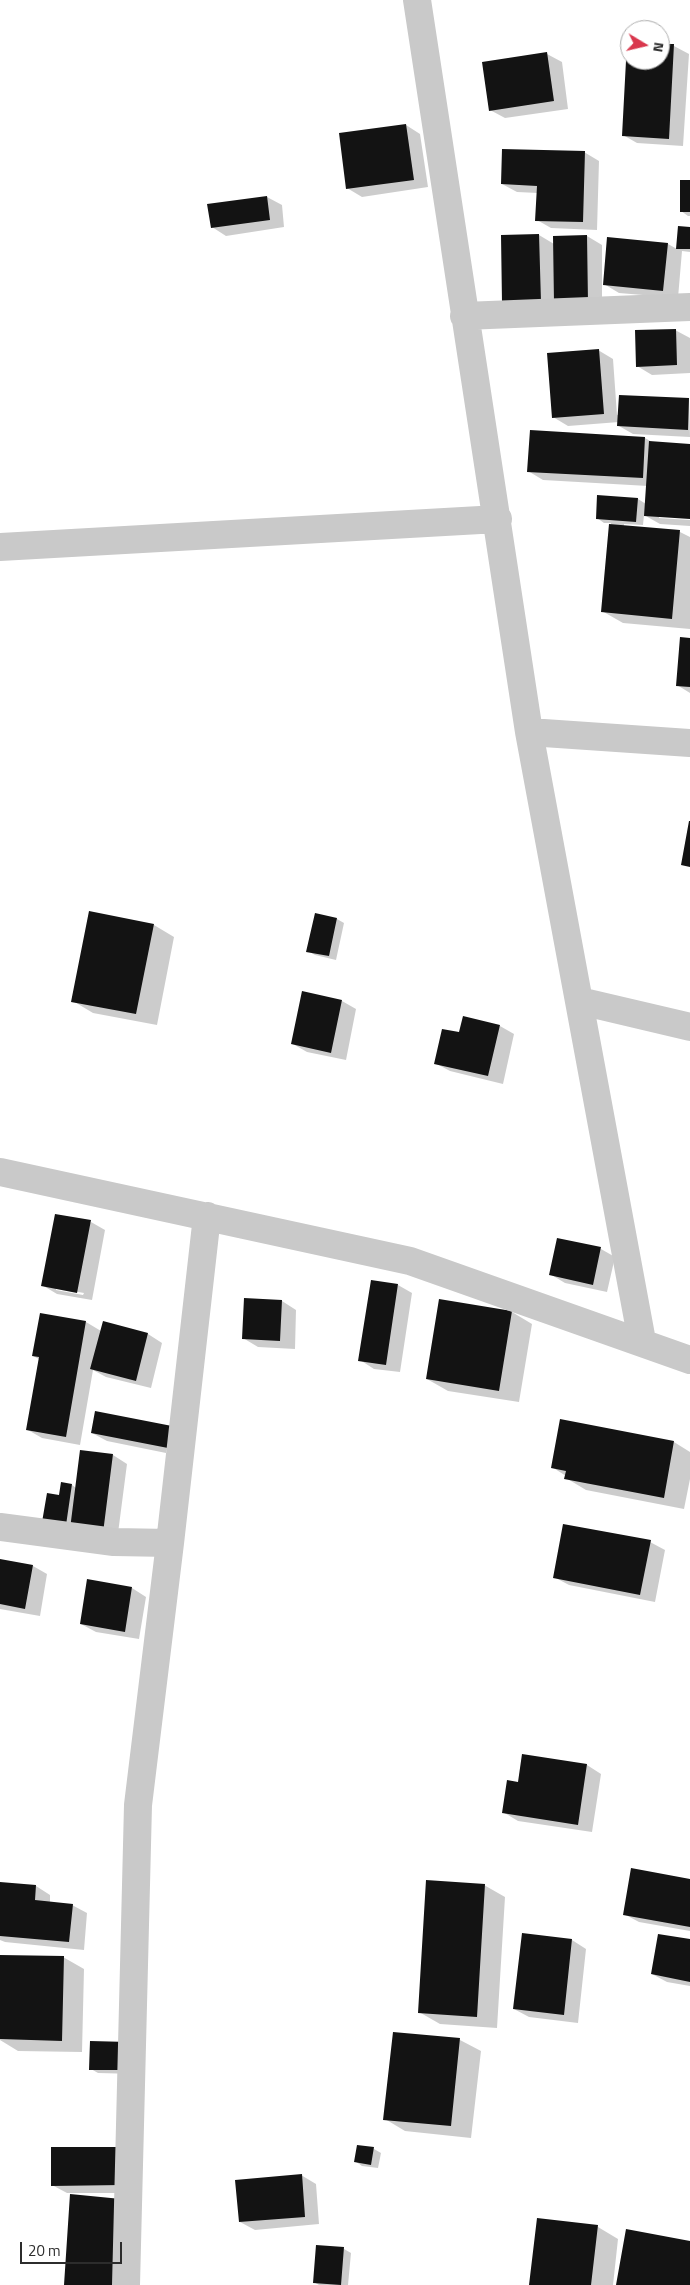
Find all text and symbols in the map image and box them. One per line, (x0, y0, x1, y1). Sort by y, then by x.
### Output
north arrow (620, 20, 670, 70)
text: N (648, 41, 670, 54)
scale bar (22, 2232, 125, 2264)
text: 20 m (28, 2239, 61, 2262)

